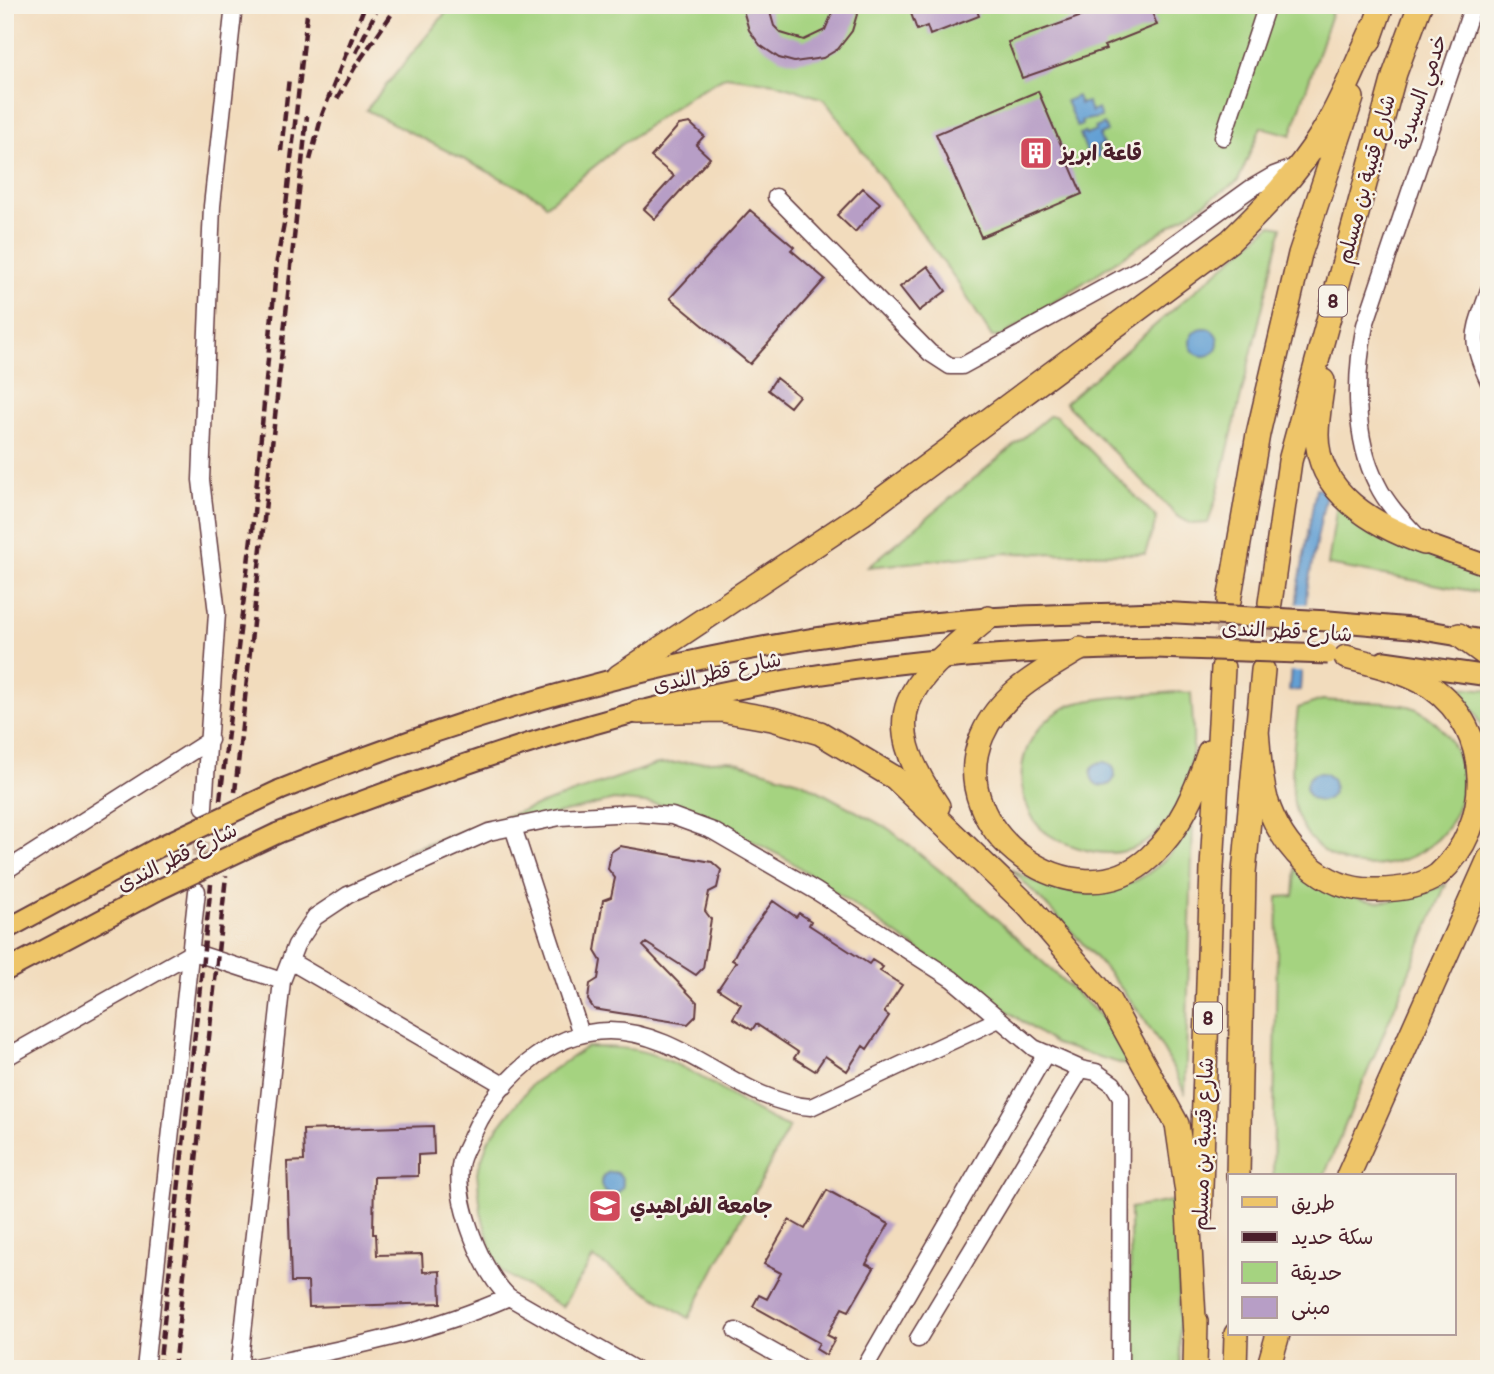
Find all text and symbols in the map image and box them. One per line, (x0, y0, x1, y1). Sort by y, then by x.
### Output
street label: خدمي السيدية (1390, 31, 1459, 155)
street label: شارع قتيبة بن مسلم (1332, 92, 1404, 267)
building icon: قاعة ابريز (1017, 134, 1055, 172)
place label: قاعة ابريز (1058, 141, 1142, 166)
road number: 8 (1319, 286, 1347, 316)
street label: شارع قطر الندى (1221, 616, 1353, 649)
street label: شارع قطر الندى (651, 647, 784, 700)
street label: شارع قطر الندى (113, 818, 242, 899)
road number: 8 (1194, 1002, 1222, 1034)
street label: شارع قتيبة بن مسلم (1188, 1057, 1222, 1231)
legend (1228, 1174, 1456, 1336)
school or university icon: جامعة الفراهيدي (586, 1187, 624, 1225)
text: طريق (1291, 1191, 1335, 1216)
place label: جامعة الفراهيدي (630, 1194, 773, 1222)
text: سكة حديد (1291, 1225, 1374, 1250)
text: حديقة (1291, 1261, 1342, 1286)
text: مبنى (1291, 1295, 1330, 1321)

